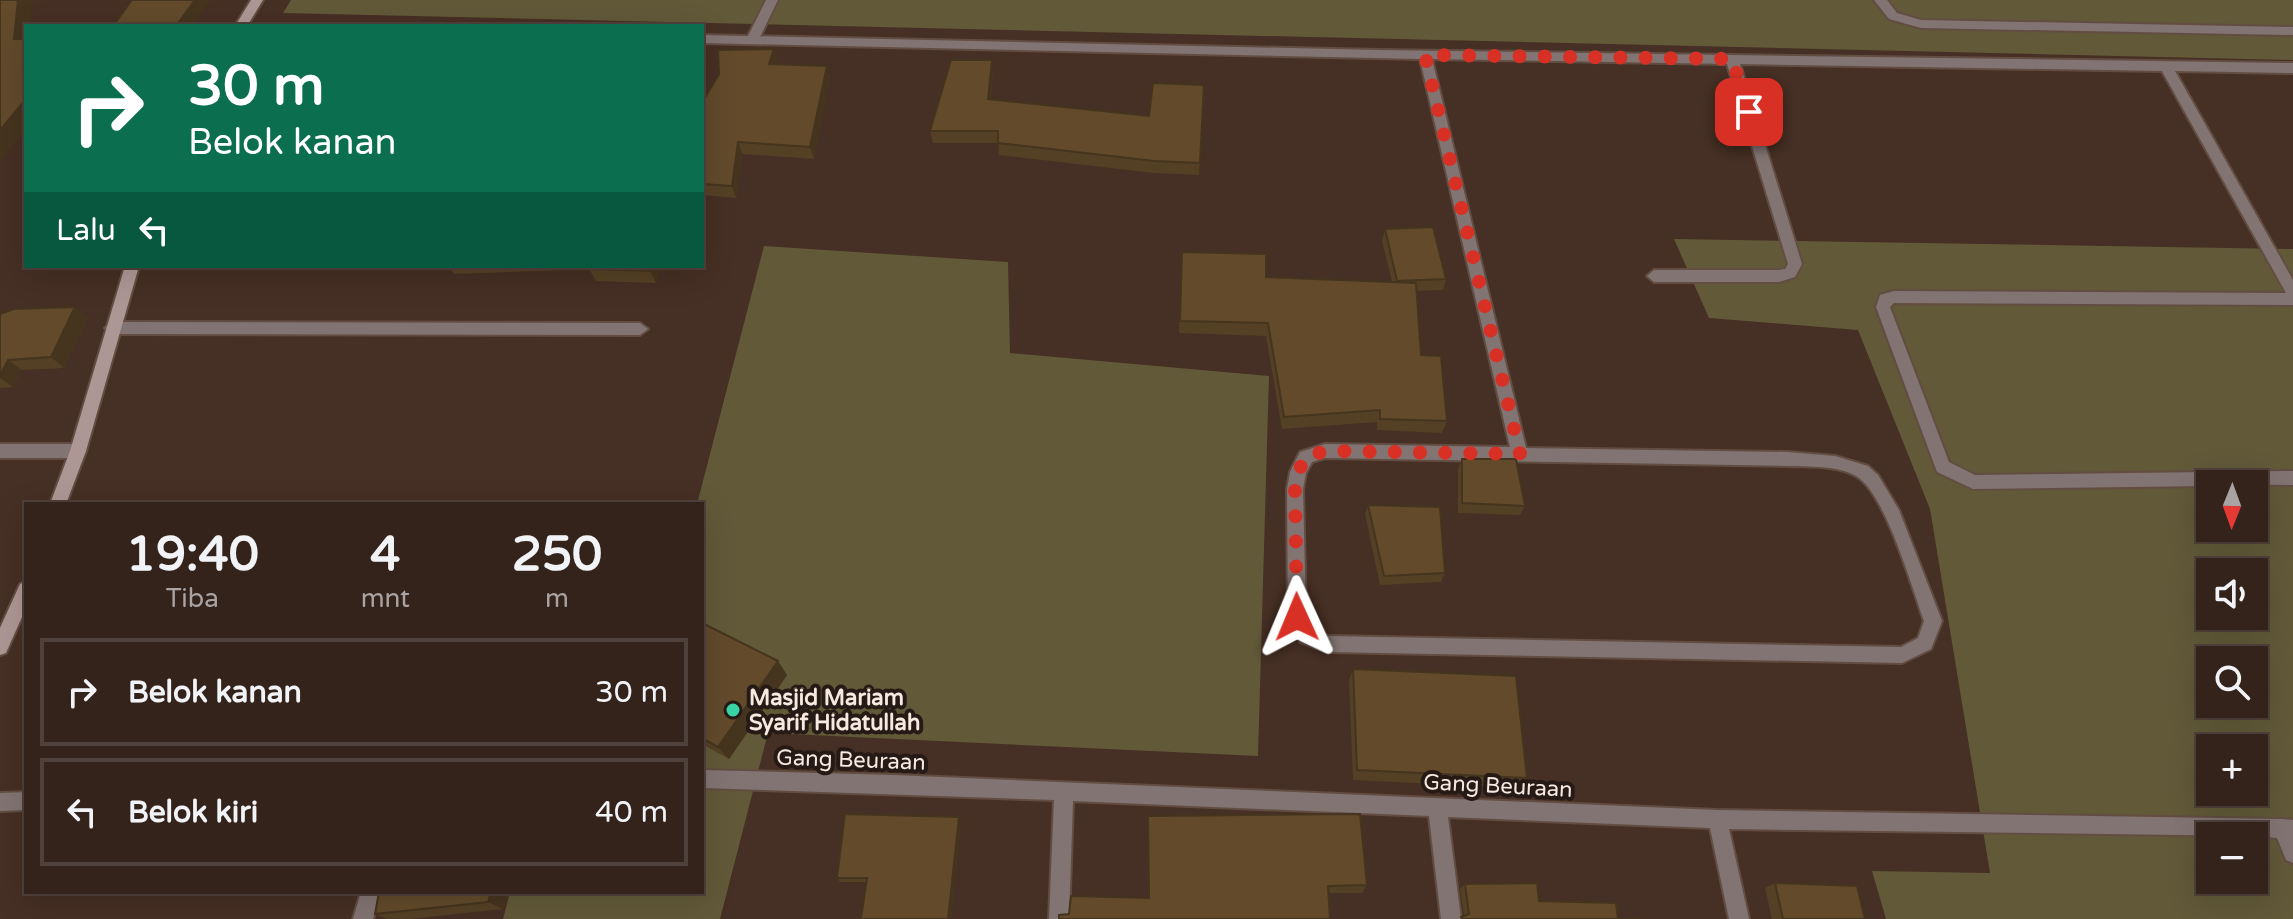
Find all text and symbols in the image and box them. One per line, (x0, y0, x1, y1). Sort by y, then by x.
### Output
text: 30 m (188, 53, 324, 120)
icon: right (56, 56, 160, 160)
pin (1715, 78, 1783, 146)
icon: arrive (1727, 90, 1771, 134)
text: Belok kanan (188, 121, 397, 164)
icon: left (132, 208, 176, 252)
text: Lalu (56, 212, 116, 249)
north arrow (2196, 470, 2268, 542)
map controls (2196, 470, 2268, 894)
text: 19:40 (126, 526, 259, 584)
text: 4 (370, 526, 400, 584)
text: 250 (512, 526, 602, 584)
button: sound (2196, 558, 2268, 630)
position arrow (1255, 575, 1339, 659)
text: Tiba (166, 583, 219, 614)
text: mnt (361, 583, 410, 614)
text: m (545, 583, 569, 614)
button: search (2196, 646, 2268, 718)
icon: right (60, 670, 104, 714)
text: Belok kanan (128, 674, 302, 711)
text: 30 m (595, 674, 668, 711)
place label: Masjid Mariam Syarif Hidatullah (749, 685, 920, 736)
marker: Masjid Mariam Syarif Hidatullah (724, 701, 742, 719)
button: + (2196, 734, 2268, 806)
street label: Gang Beuraan (776, 744, 926, 776)
street label: Gang Beuraan (1423, 769, 1573, 803)
icon: left (60, 790, 104, 834)
text: Belok kiri (128, 794, 258, 831)
text: 40 m (595, 794, 668, 831)
button: − (2196, 822, 2268, 894)

